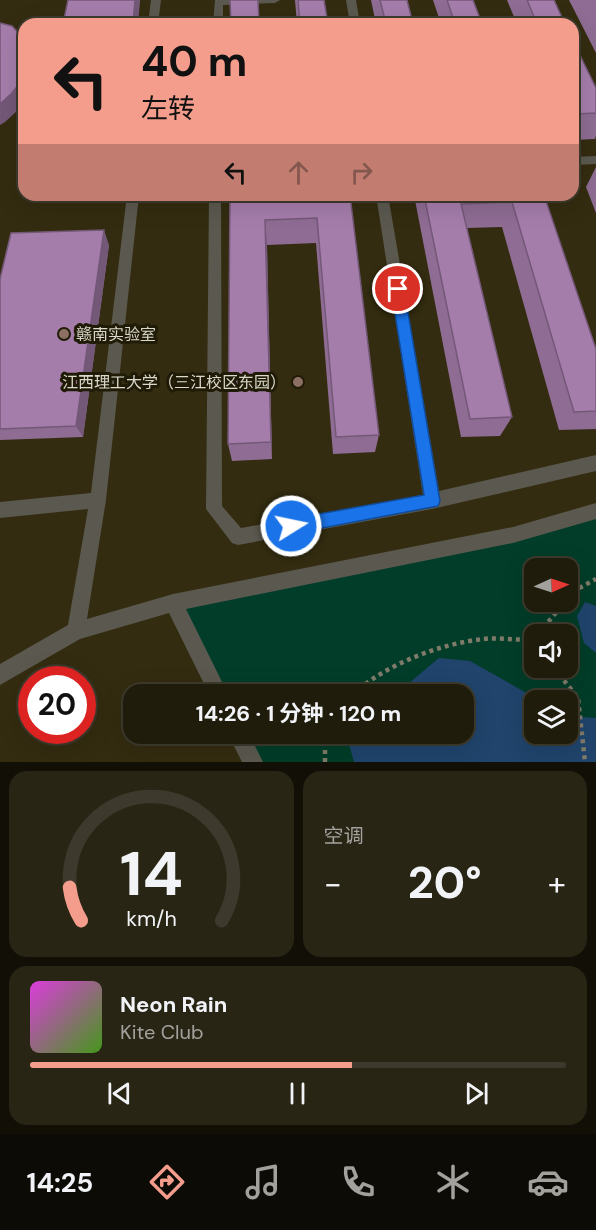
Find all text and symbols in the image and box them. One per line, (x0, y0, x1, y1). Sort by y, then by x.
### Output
text: 40 m (141, 34, 247, 89)
icon: left (42, 42, 120, 120)
text: 左转 (141, 91, 195, 126)
icon: left (219, 156, 252, 189)
icon: ahead (282, 156, 315, 189)
icon: right (345, 156, 378, 189)
pin (372, 263, 423, 314)
icon: arrive (381, 272, 414, 305)
place label: 赣南实验室 (76, 324, 156, 345)
marker: 赣南实验室 (57, 327, 71, 341)
place label: 江西理工大学（三江校区东园） (62, 372, 286, 393)
marker: 江西理工大学（三江校区东园） (291, 375, 305, 389)
position arrow (259, 494, 323, 558)
north arrow (524, 558, 578, 612)
map controls (524, 558, 578, 744)
button: sound (524, 624, 578, 678)
speed limit sign: 20 (18, 666, 96, 744)
button: layers (524, 690, 578, 744)
text: 14:26 · 1 分钟 · 120 m (196, 699, 401, 728)
text: 空调 (324, 823, 364, 849)
text: 14 (120, 833, 183, 914)
text: 20° (408, 853, 482, 912)
text: − (324, 862, 342, 905)
text: + (548, 862, 566, 905)
text: km/h (126, 905, 177, 933)
text: Neon Rain (120, 990, 227, 1019)
text: Kite Club (120, 1019, 204, 1045)
icon: previous (103, 1077, 136, 1110)
icon: pause (281, 1077, 314, 1110)
icon: next (460, 1077, 493, 1110)
icon: directions (146, 1161, 188, 1203)
icon: music (242, 1161, 284, 1203)
icon: phone (337, 1161, 379, 1203)
icon: climate (432, 1161, 474, 1203)
icon: car (527, 1161, 569, 1203)
text: 14:25 (27, 1165, 93, 1200)

